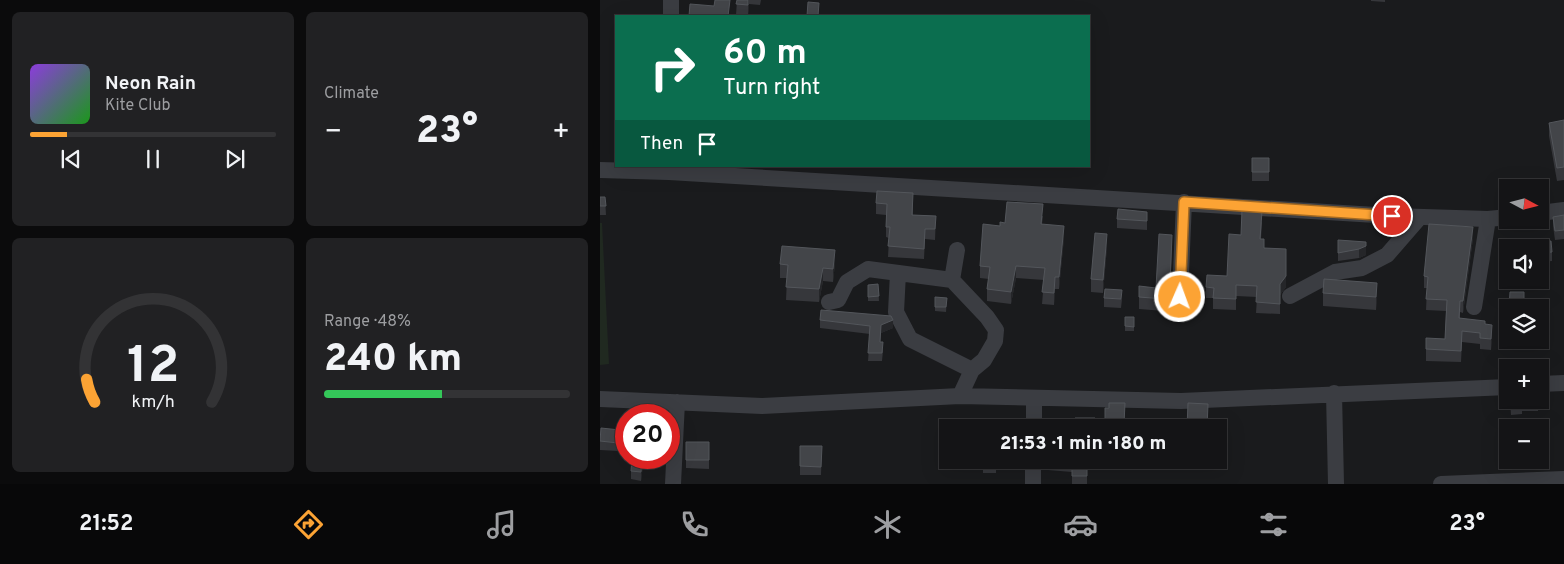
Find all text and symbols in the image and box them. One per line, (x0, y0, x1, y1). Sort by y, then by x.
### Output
text: 60 m (723, 32, 807, 76)
icon: right (640, 35, 705, 100)
text: Neon Rain (105, 72, 196, 96)
text: Turn right (723, 75, 820, 102)
text: Climate (324, 84, 379, 104)
text: Kite Club (105, 96, 170, 116)
text: 23° (416, 108, 478, 157)
text: − (324, 115, 342, 151)
text: + (552, 115, 570, 151)
icon: arrive (693, 130, 721, 158)
text: Then (640, 132, 683, 156)
icon: previous (57, 145, 85, 173)
icon: pause (139, 145, 167, 173)
icon: next (221, 145, 249, 173)
north arrow (1499, 179, 1549, 229)
map controls (1499, 179, 1549, 469)
pin (1371, 195, 1413, 237)
icon: arrive (1378, 202, 1406, 230)
button: sound (1499, 239, 1549, 289)
position arrow (1153, 270, 1205, 322)
button: layers (1499, 299, 1549, 349)
text: Range · 48% (324, 312, 411, 332)
text: 12 (127, 335, 179, 401)
text: 240 km (324, 336, 462, 385)
button: + (1499, 359, 1549, 409)
text: km/h (131, 391, 175, 414)
speed limit sign: 20 (615, 404, 680, 469)
button: − (1499, 419, 1549, 469)
text: 21:53 · 1 min · 180 m (1000, 432, 1166, 456)
icon: directions (291, 507, 326, 542)
icon: music (484, 507, 519, 542)
icon: phone (677, 507, 712, 542)
icon: climate (870, 507, 905, 542)
icon: car (1063, 507, 1098, 542)
icon: filters (1256, 507, 1291, 542)
text: 21:52 (79, 511, 133, 538)
text: 23° (1449, 511, 1485, 538)

